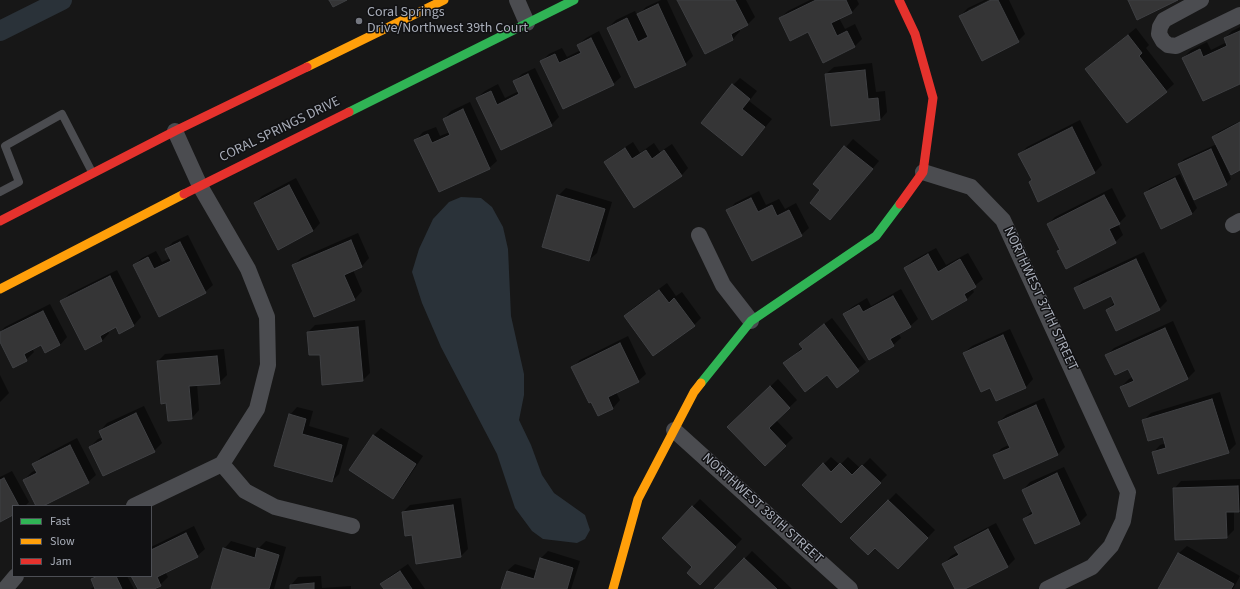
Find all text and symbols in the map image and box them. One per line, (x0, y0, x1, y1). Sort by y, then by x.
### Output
place label: Coral Springs Drive/Northwest 39th Court (367, 5, 528, 38)
marker: Coral Springs Drive/Northwest 39th Court (354, 16, 364, 26)
street label: CORAL SPRINGS DRIVE (217, 94, 343, 166)
street label: NORTHWEST 37TH STREET (999, 224, 1081, 374)
street label: NORTHWEST 38TH STREET (698, 450, 826, 568)
legend (12, 505, 152, 577)
text: Fast (50, 513, 70, 530)
text: Slow (50, 533, 75, 550)
text: Jam (50, 553, 72, 570)

